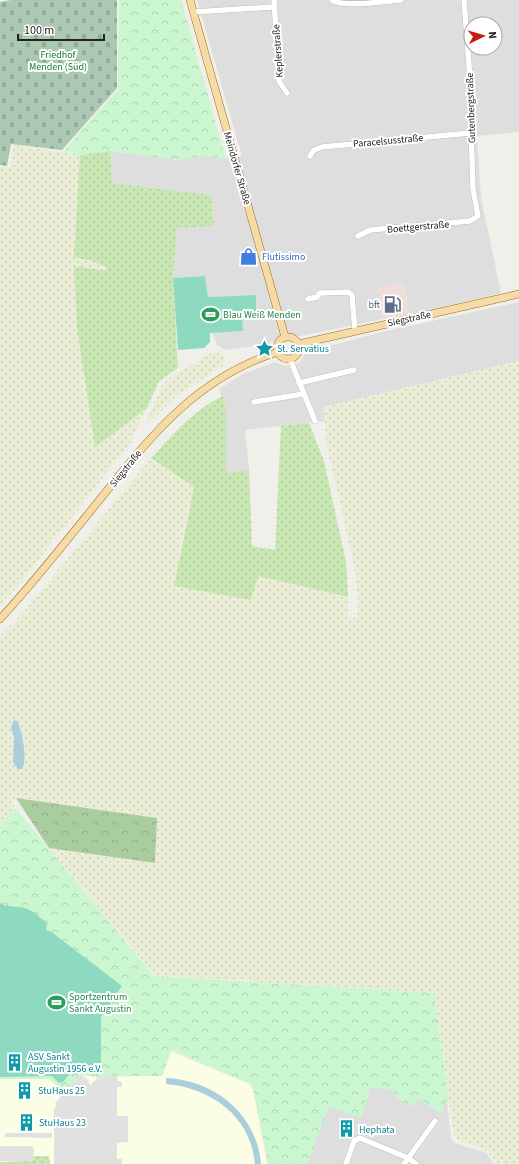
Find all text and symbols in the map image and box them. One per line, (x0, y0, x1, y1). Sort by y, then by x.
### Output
scale bar (18, 16, 104, 42)
north arrow (463, 16, 503, 56)
text: 100 m (24, 22, 54, 39)
street label: Keplerstraße (269, 24, 287, 78)
text: N (485, 31, 500, 39)
park label: Friedhof Menden (Süd) (29, 48, 87, 74)
street label: Gutenbergstraße (463, 72, 479, 143)
street label: Meindorfer Straße (220, 130, 254, 206)
street label: Paracelsusstraße (352, 131, 424, 151)
street label: Boettgerstraße (386, 217, 450, 237)
shop icon: Flutissimo (239, 246, 259, 266)
place label: Flutissimo (262, 250, 305, 264)
fuel station icon: bft (383, 294, 403, 314)
place label: bft (369, 298, 380, 312)
sports icon: Blau Weiß Menden (200, 304, 220, 324)
place label: Blau Weiß Menden (223, 308, 301, 322)
street label: Siegstraße (386, 308, 432, 330)
place icon: St. Servatius (254, 338, 274, 358)
place label: St. Servatius (277, 342, 329, 356)
street label: Siegstraße (106, 447, 145, 490)
place label: Sportzentrum Sankt Augustin (69, 990, 132, 1016)
sports icon: Sportzentrum Sankt Augustin (46, 992, 66, 1012)
place label: ASV Sankt Augustin 1956 e.V. (28, 1050, 102, 1076)
building icon: ASV Sankt Augustin 1956 e.V. (5, 1052, 25, 1072)
building icon: StuHaus 25 (15, 1080, 35, 1100)
place label: StuHaus 25 (38, 1084, 85, 1098)
building icon: StuHaus 23 (16, 1112, 36, 1132)
place label: StuHaus 23 (39, 1116, 86, 1130)
building icon: Hephata (336, 1119, 356, 1139)
place label: Hephata (359, 1123, 395, 1137)

